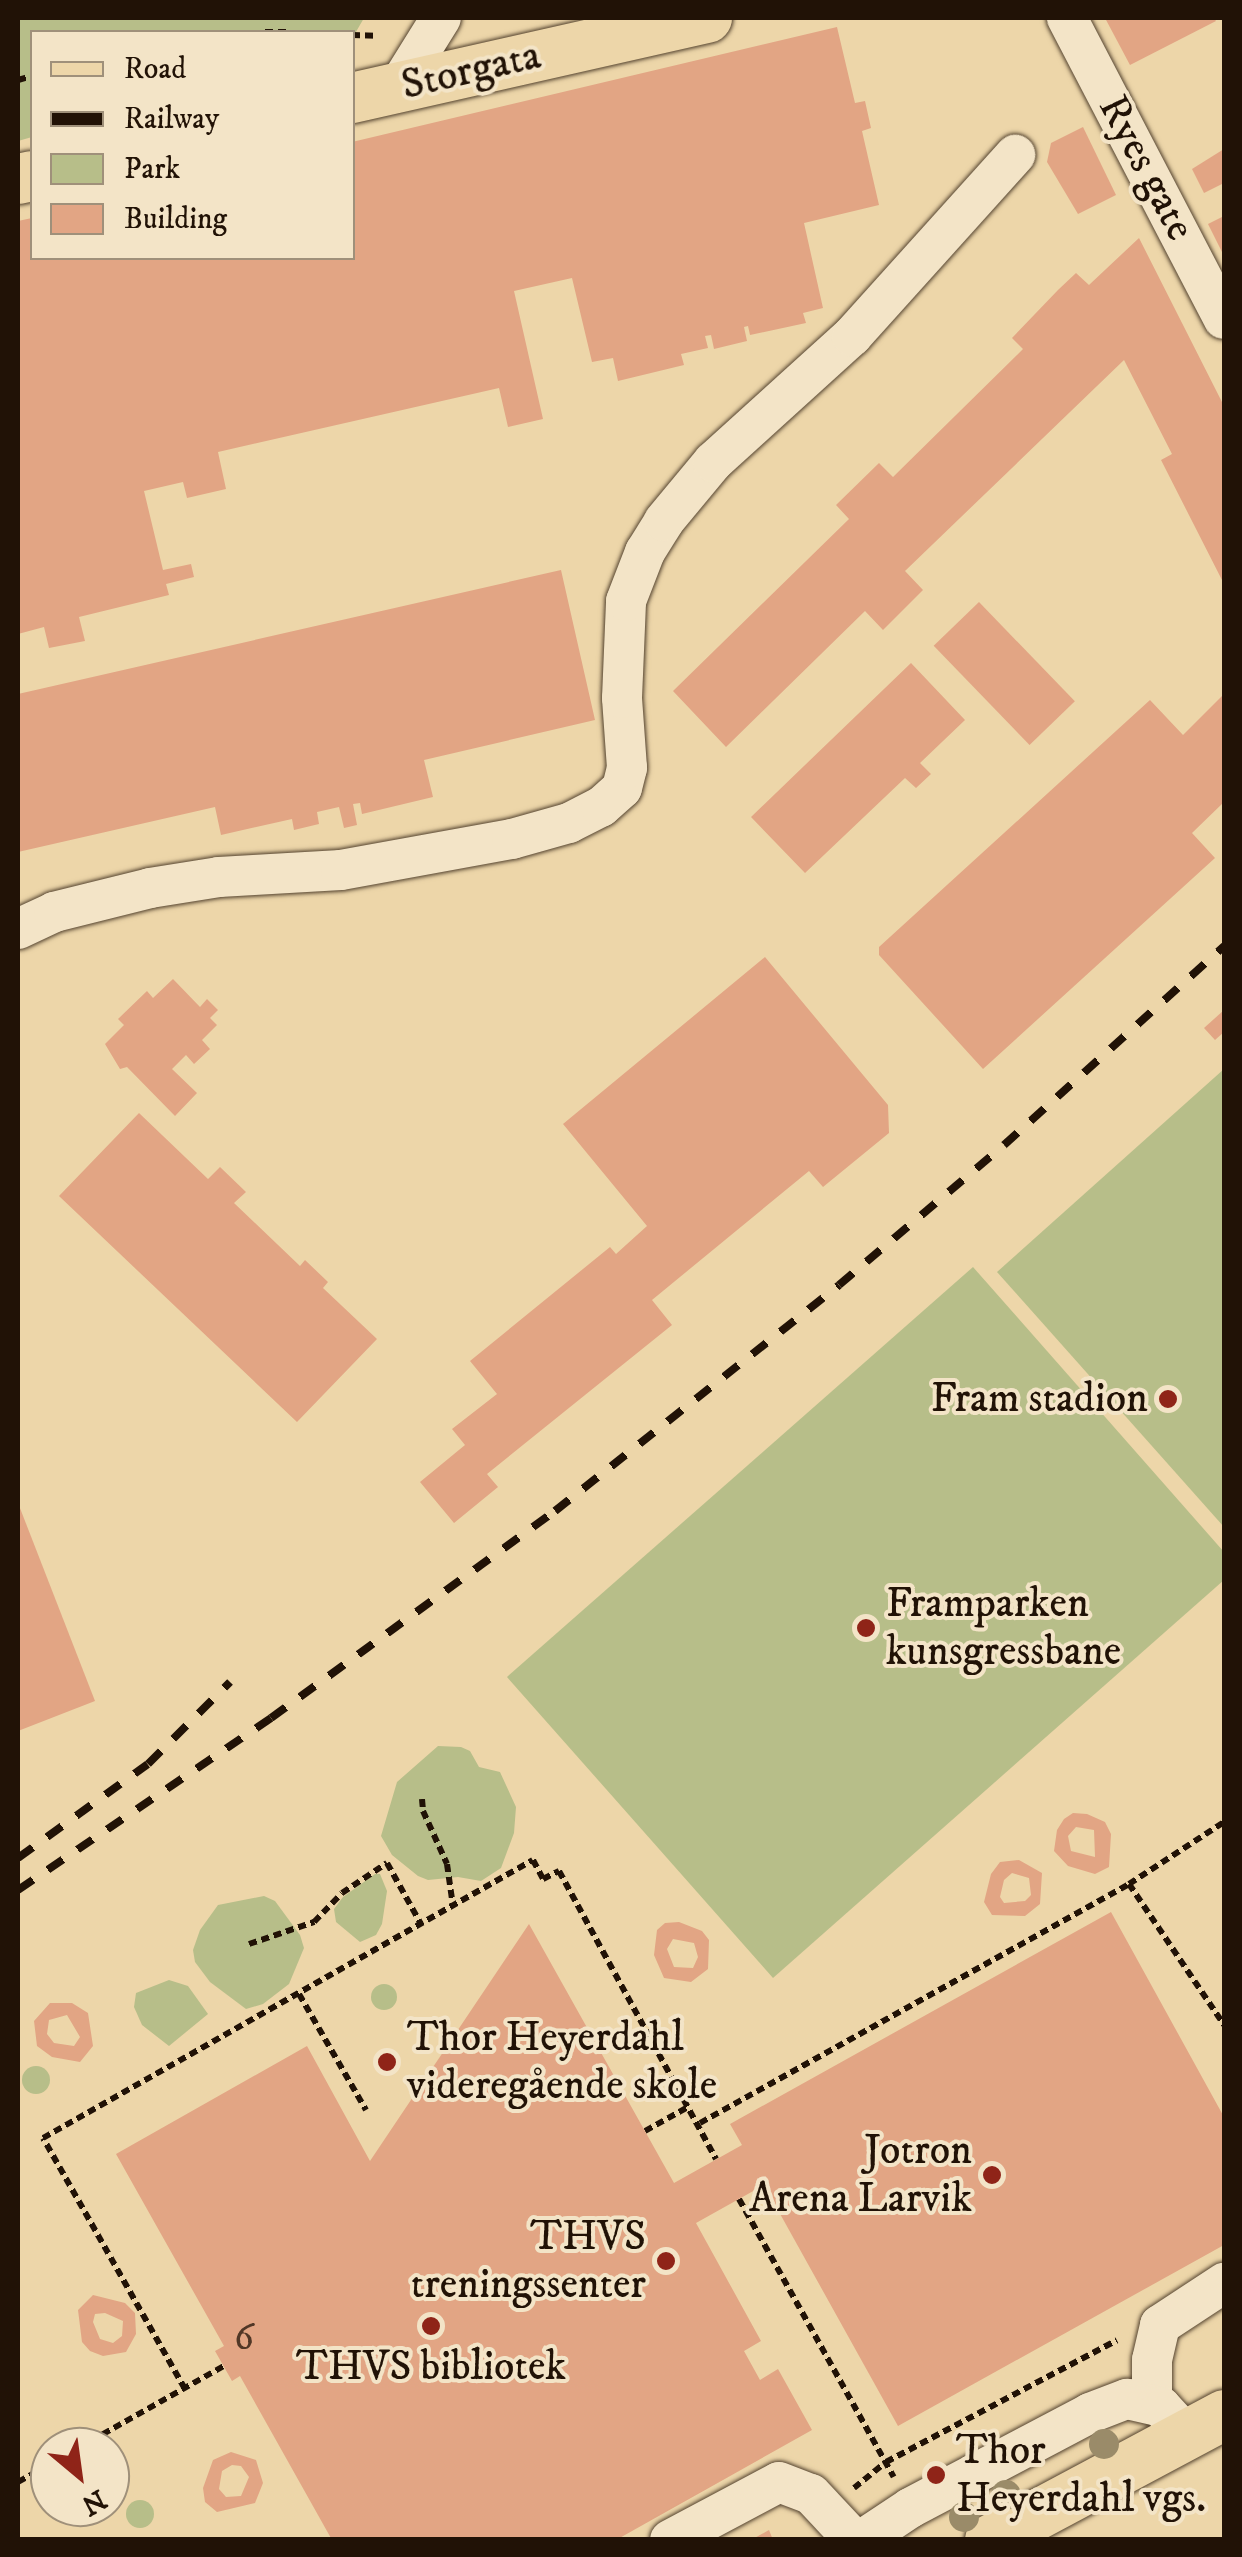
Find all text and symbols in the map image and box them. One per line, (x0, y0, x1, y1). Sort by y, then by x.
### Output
legend (30, 30, 355, 260)
street label: Storgata (397, 31, 545, 111)
text: Road (124, 51, 186, 88)
street label: Ryes gate (1087, 87, 1205, 249)
text: Railway (124, 101, 219, 138)
text: Park (124, 151, 180, 188)
text: Building (124, 201, 227, 238)
place label: Fram stadion (931, 1374, 1148, 1424)
marker: Fram stadion (1157, 1388, 1179, 1410)
place label: Framparken kunsgressbane (886, 1579, 1121, 1678)
marker: Framparken kunsgressbane (855, 1617, 877, 1639)
place label: Thor Heyerdahl videregående skole (407, 2013, 717, 2112)
marker: Thor Heyerdahl videregående skole (376, 2051, 398, 2073)
place label: Jotron Arena Larvik (749, 2126, 972, 2224)
marker: Jotron Arena Larvik (981, 2164, 1003, 2186)
place label: THVS treningssenter (411, 2212, 646, 2310)
marker: THVS treningssenter (655, 2250, 677, 2272)
marker: THVS bibliotek (420, 2315, 442, 2337)
house number: 6 (234, 2316, 254, 2362)
place label: THVS bibliotek (296, 2342, 566, 2392)
place label: Thor Heyerdahl vgs. (956, 2426, 1206, 2524)
north arrow (30, 2427, 130, 2527)
marker: Thor Heyerdahl vgs. (925, 2464, 947, 2486)
text: N (75, 2481, 112, 2523)

